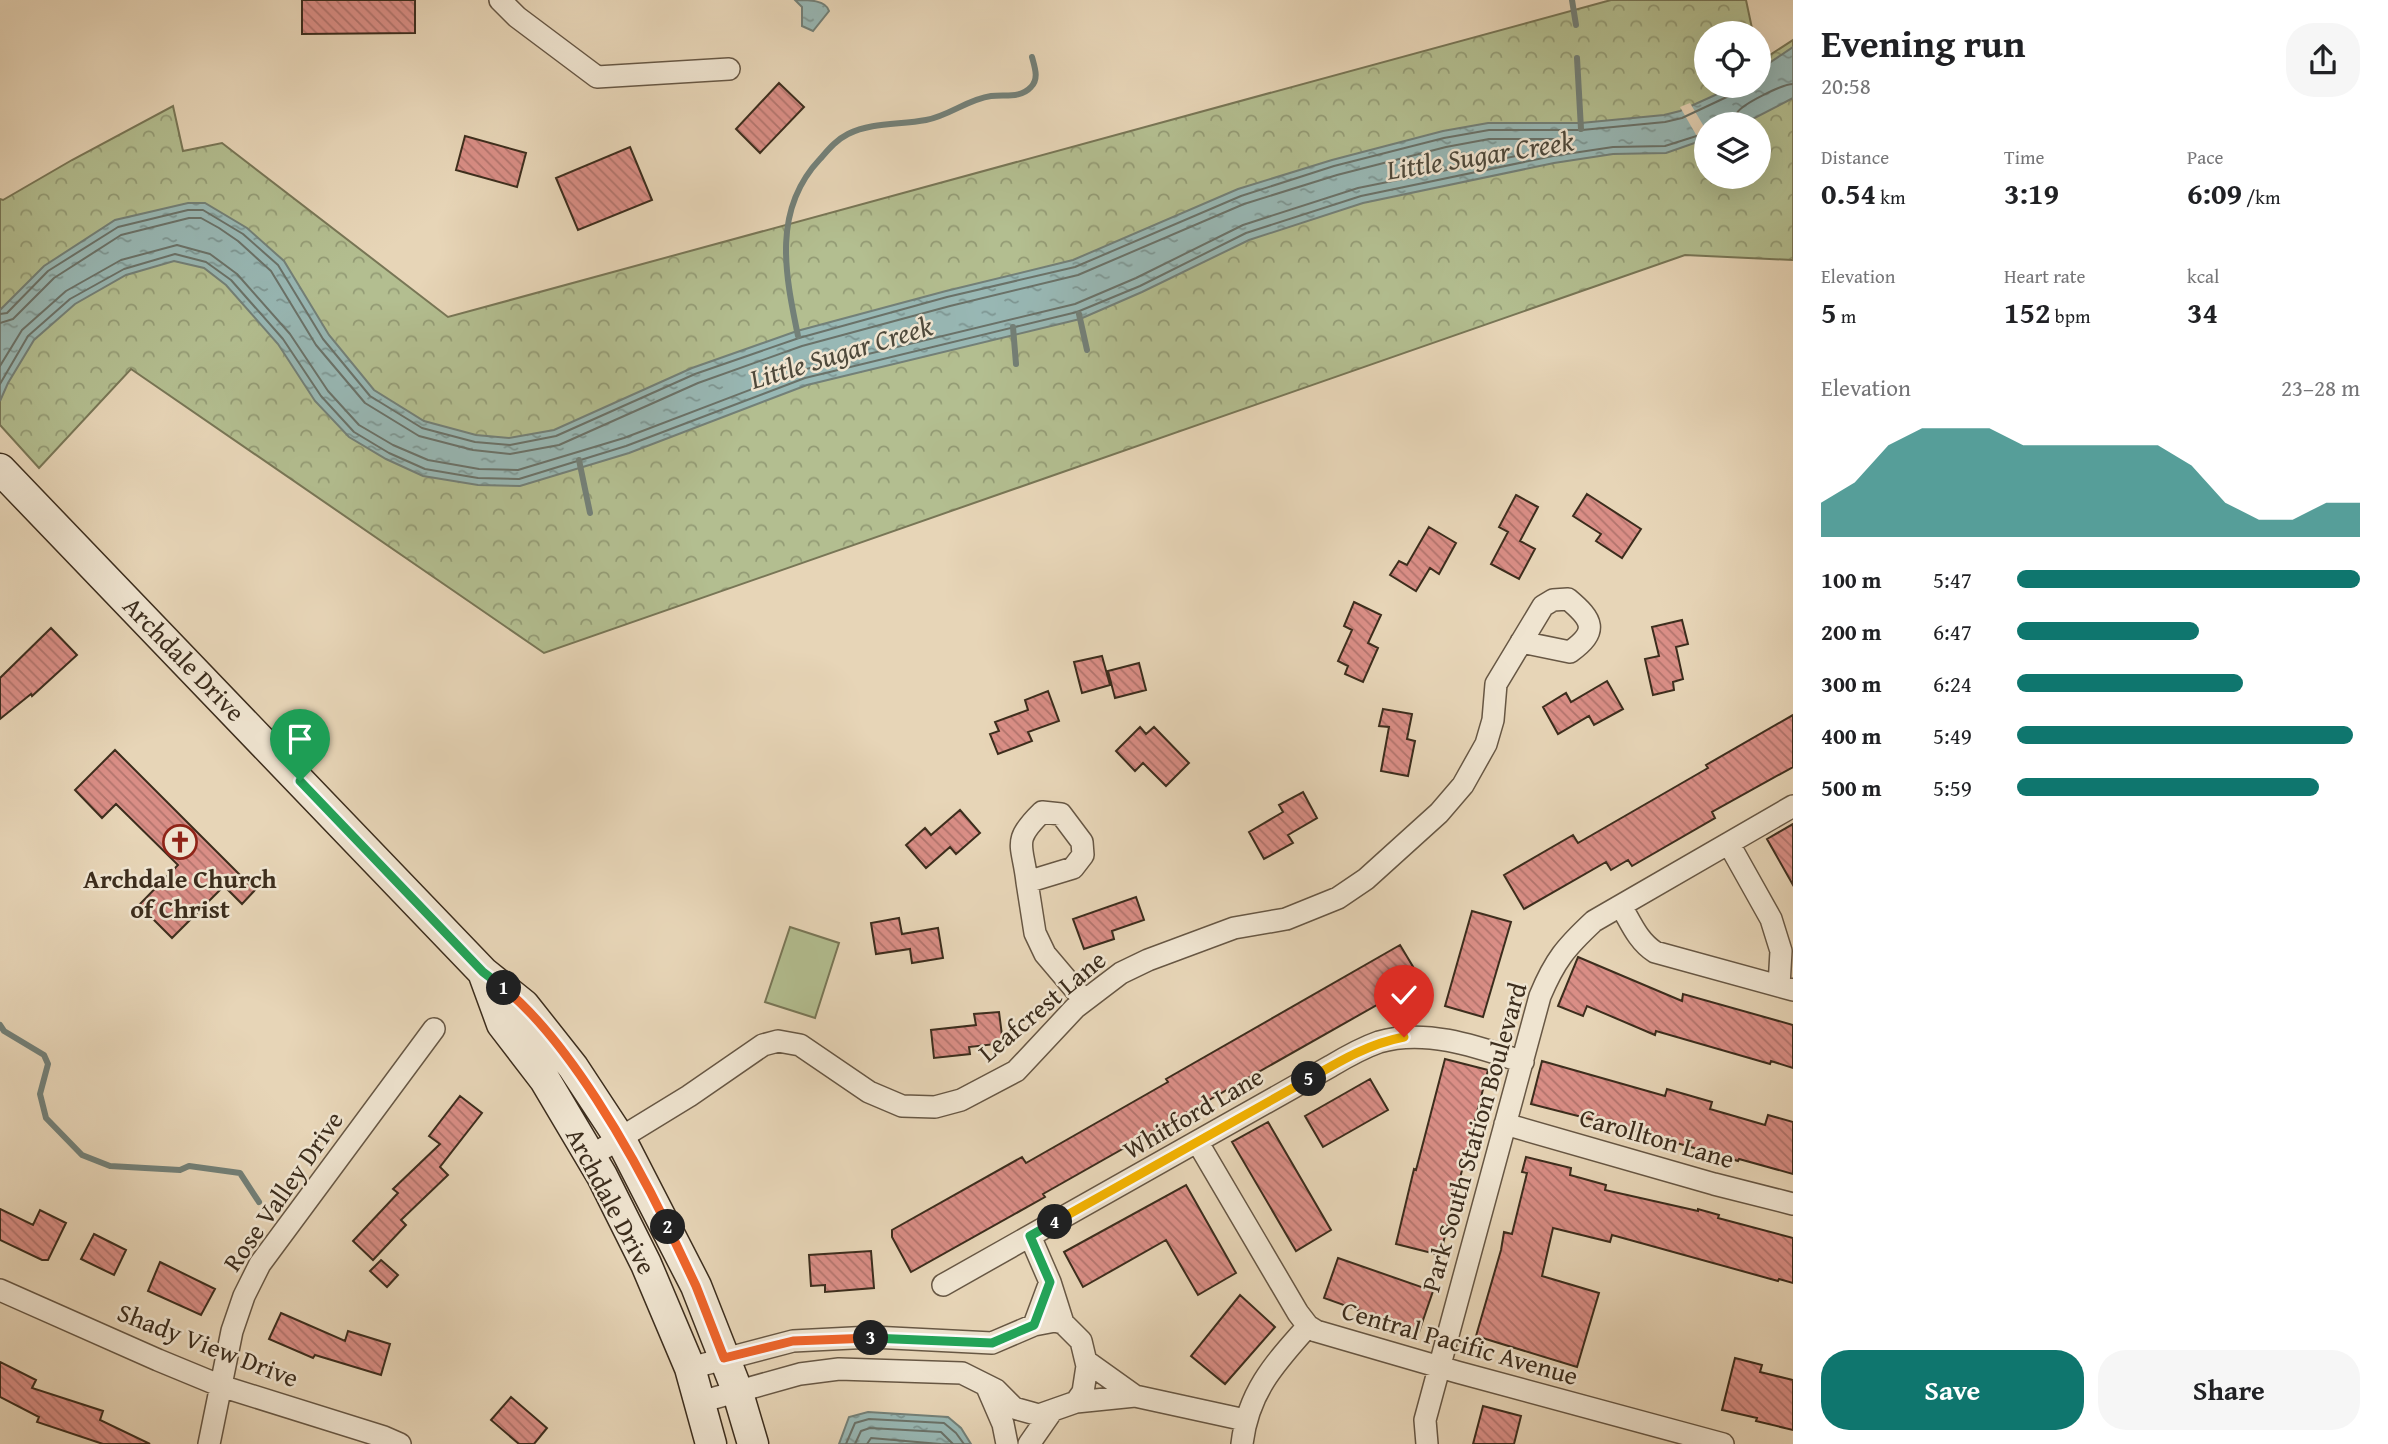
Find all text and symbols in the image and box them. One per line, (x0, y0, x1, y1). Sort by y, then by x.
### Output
text: Evening run (1821, 15, 2025, 71)
map controls (1694, 21, 1771, 189)
button: locate (1694, 21, 1771, 98)
button: share (2286, 23, 2360, 97)
text: 20:58 (1821, 69, 1871, 102)
button: layers (1694, 112, 1771, 189)
water label: Little Sugar Creek (1382, 119, 1577, 190)
text: Distance (1821, 143, 1889, 171)
text: Time (2004, 143, 2044, 171)
text: Pace (2187, 143, 2224, 171)
text: 0.54 (1821, 171, 1876, 215)
text: 3:19 (2004, 171, 2059, 215)
text: 6:09 (2187, 171, 2242, 215)
text: km (1876, 183, 1905, 211)
text: /km (2242, 183, 2280, 211)
text: Elevation (1821, 262, 1895, 290)
text: Heart rate (2004, 262, 2085, 290)
text: kcal (2187, 262, 2219, 290)
text: 5 (1821, 290, 1837, 334)
text: 152 (2004, 290, 2051, 334)
text: 34 (2187, 290, 2218, 334)
text: m (1837, 302, 1856, 330)
text: bpm (2051, 302, 2090, 330)
water label: Little Sugar Creek (743, 304, 937, 399)
text: Elevation (1821, 371, 1911, 404)
text: 23–28 m (2281, 371, 2360, 404)
text: 100 m (1821, 563, 1882, 596)
text: 5:47 (1933, 563, 1972, 596)
street label: Archdale Drive (114, 587, 255, 730)
text: 200 m (1821, 615, 1882, 648)
text: 6:47 (1933, 615, 1972, 648)
text: 300 m (1821, 667, 1882, 700)
text: 6:24 (1933, 667, 1972, 700)
pin (270, 709, 330, 781)
text: 400 m (1821, 719, 1882, 752)
text: 5:49 (1933, 719, 1972, 752)
icon: arrive (281, 720, 319, 758)
text: 500 m (1821, 771, 1882, 804)
text: 5:59 (1933, 771, 1972, 804)
church icon: Archdale Church of Christ (161, 823, 199, 861)
place label: Archdale Church of Christ (83, 859, 277, 928)
street label: Leafcrest Lane (969, 940, 1114, 1071)
pin (1374, 965, 1434, 1037)
pin: 1 (486, 970, 522, 1006)
text: 1 (499, 973, 508, 1001)
icon: check (1385, 976, 1423, 1014)
street label: Park South Station Boulevard (1411, 977, 1536, 1296)
street label: Whitford Lane (1115, 1057, 1270, 1169)
pin: 5 (1292, 1062, 1326, 1096)
text: 5 (1304, 1064, 1313, 1092)
street label: Carollton Lane (1575, 1097, 1739, 1178)
street label: Rose Valley Drive (213, 1102, 353, 1279)
street label: Archdale Drive (556, 1120, 667, 1281)
pin: 4 (1038, 1204, 1072, 1240)
text: 4 (1050, 1207, 1059, 1235)
pin: 2 (650, 1210, 686, 1244)
text: 2 (663, 1212, 672, 1240)
street label: Central Pacific Avenue (1338, 1290, 1583, 1395)
street label: Shady View Drive (112, 1292, 304, 1397)
pin: 3 (854, 1320, 888, 1356)
text: 3 (866, 1323, 875, 1351)
button: Save (1821, 1350, 2084, 1430)
button: Share (2098, 1350, 2360, 1430)

